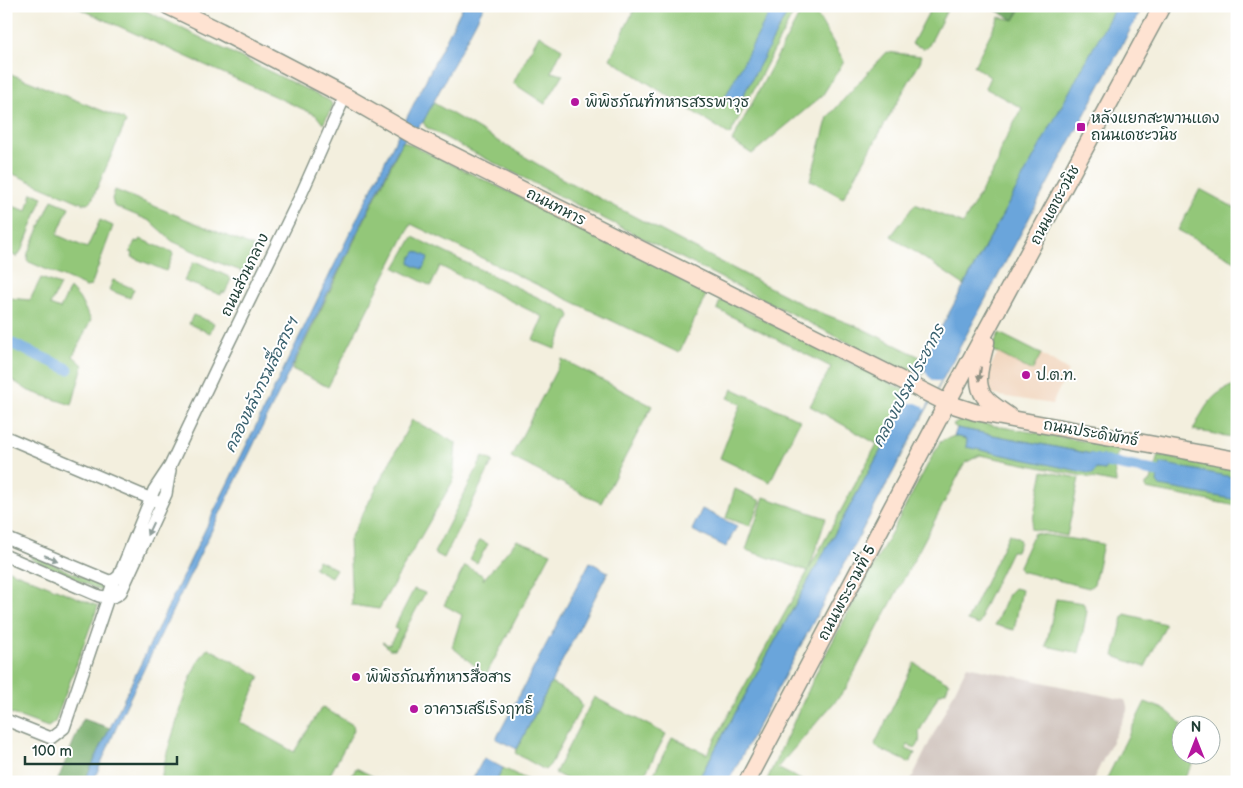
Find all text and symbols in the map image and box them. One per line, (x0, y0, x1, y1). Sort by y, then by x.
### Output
place label: พิพิธภัณฑ์ทหารสรรพาวุธ (585, 92, 749, 113)
marker: พิพิธภัณฑ์ทหารสรรพาวุธ (569, 96, 581, 108)
place label: หลังแยกสะพานแดง ถนนเดชะวนิช (1091, 109, 1219, 145)
marker: หลังแยกสะพานแดง ถนนเดชะวนิช (1075, 121, 1087, 133)
street label: ถนนเตชะวนิช (1026, 162, 1084, 248)
street label: ถนนทหาร (523, 184, 589, 230)
street label: ถนนส่วนกลาง (216, 230, 273, 320)
water label: คลองหลังกรมสื่อสารฯ (216, 311, 303, 456)
water label: คลองเปรมประชากร (868, 320, 950, 450)
place label: ป.ต.ท. (1036, 366, 1076, 385)
one-way arrow (976, 367, 984, 383)
marker: ป.ต.ท. (1020, 369, 1032, 381)
street label: ถนนประดิพัทธ์ (1042, 414, 1140, 451)
one-way arrow (146, 522, 154, 536)
street label: ถนนพระรามที่ 5 (810, 540, 880, 644)
one-way arrow (44, 554, 58, 562)
place label: พิพิธภัณฑ์ทหารสื่อสาร (366, 663, 512, 687)
marker: พิพิธภัณฑ์ทหารสื่อสาร (350, 671, 362, 683)
place label: อาคารเสรีเริงฤทธิ์ (424, 694, 533, 719)
marker: อาคารเสรีเริงฤทธิ์ (408, 703, 420, 715)
north arrow (1170, 716, 1220, 766)
text: N (1191, 719, 1201, 736)
scale bar (25, 733, 178, 765)
text: 100 m (32, 742, 72, 761)

